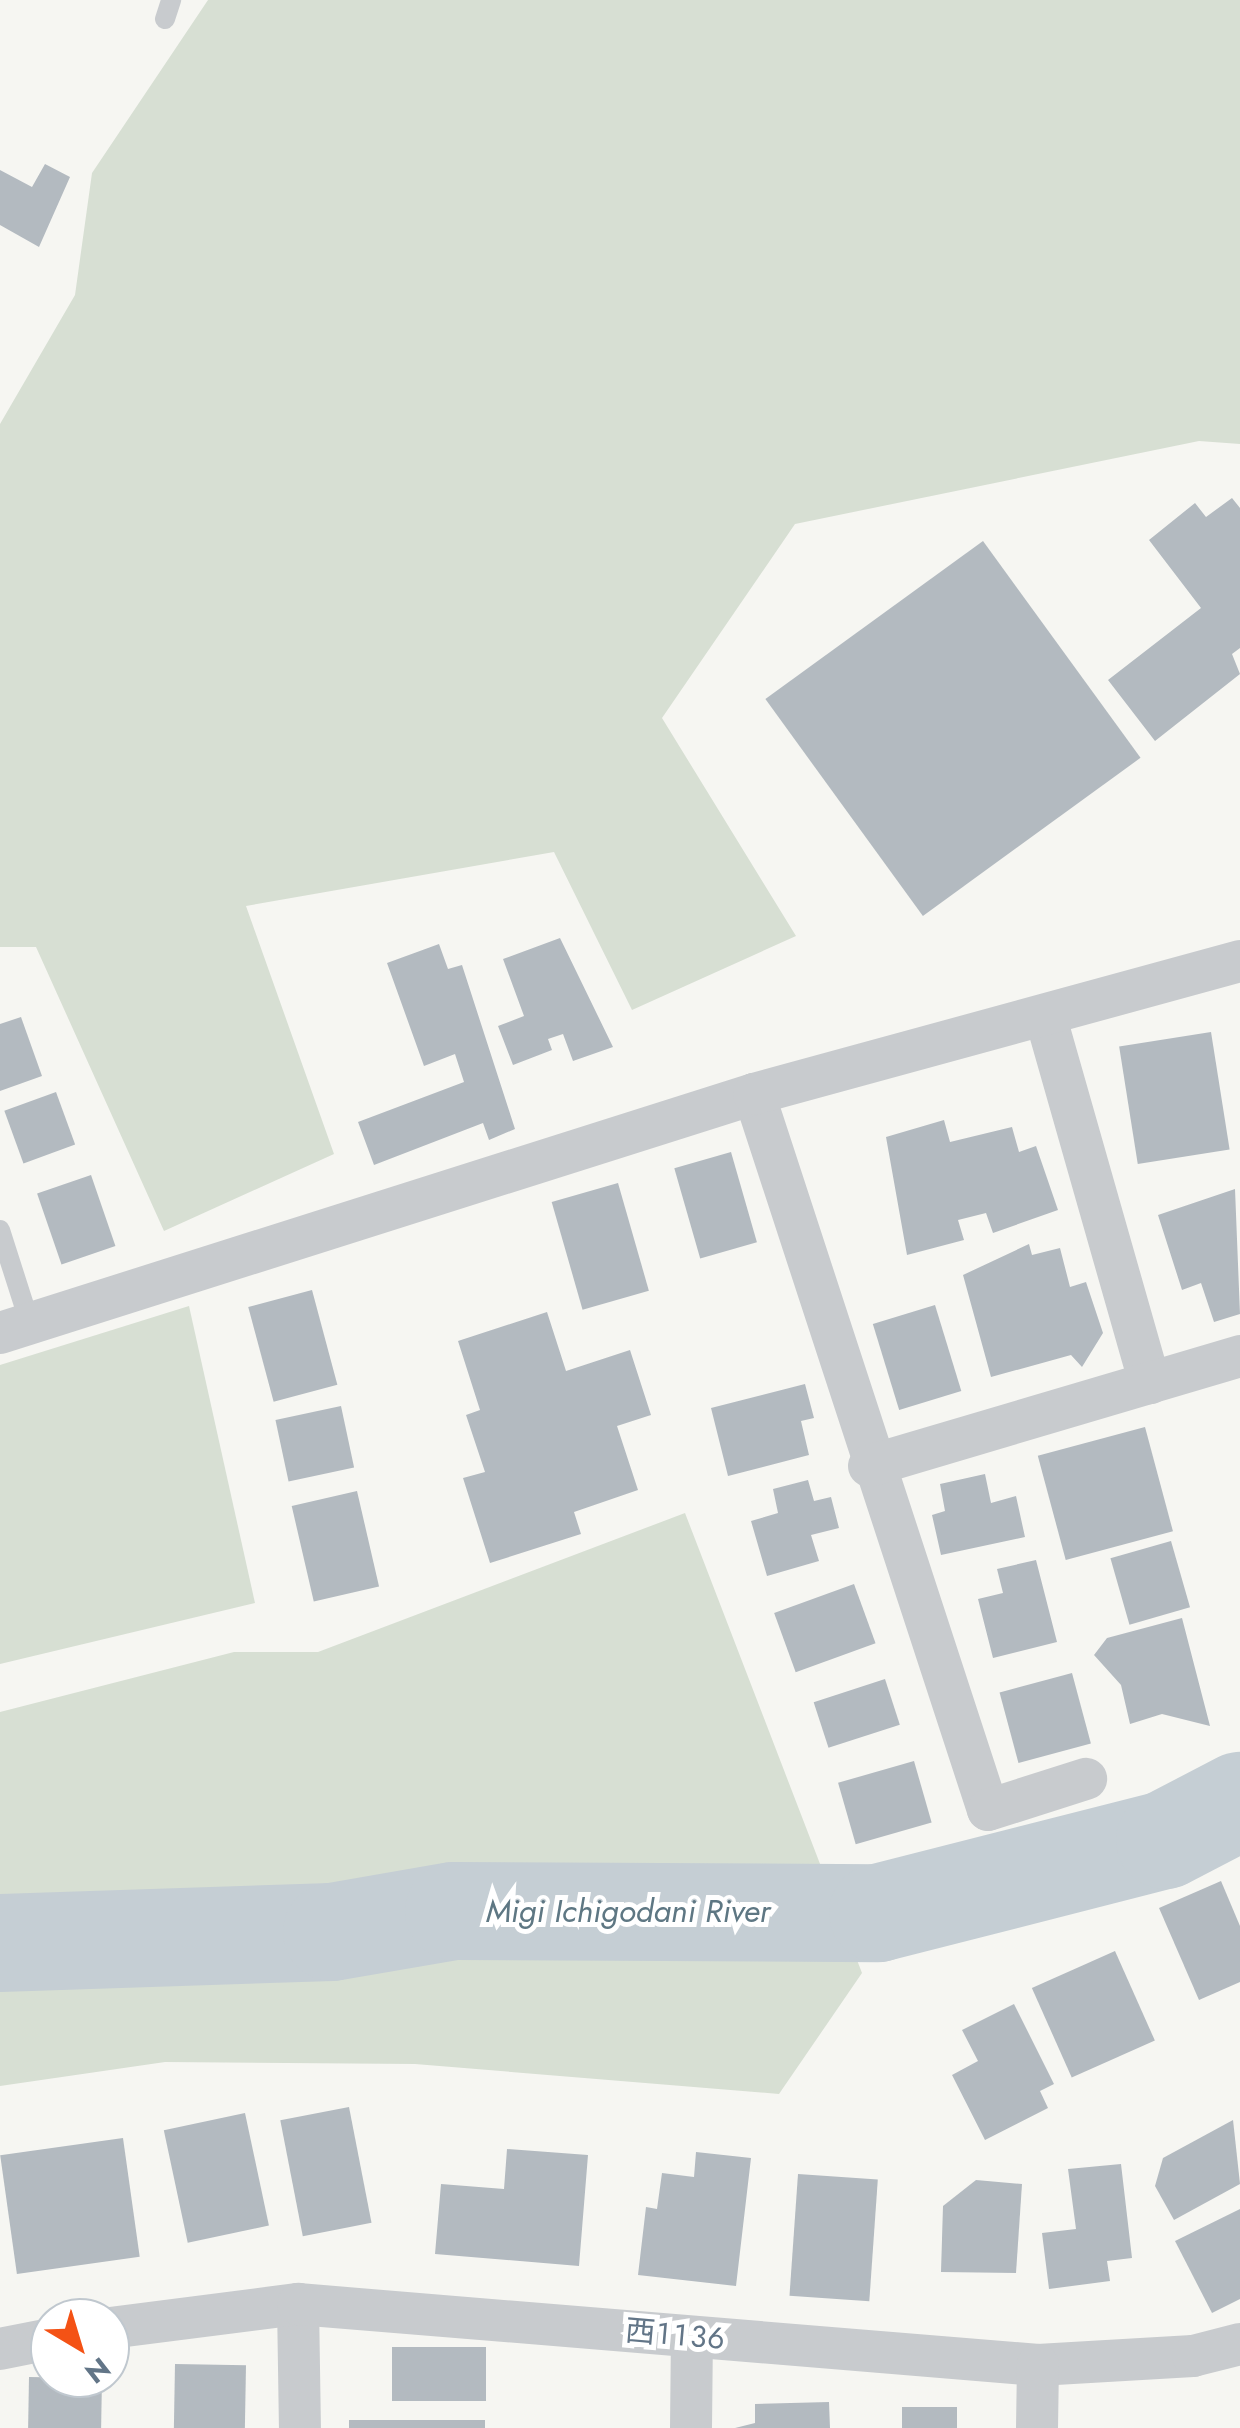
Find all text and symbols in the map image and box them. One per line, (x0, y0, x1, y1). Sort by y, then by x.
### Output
water label: Migi Ichigodani River (486, 1892, 770, 1930)
north arrow (30, 2298, 130, 2398)
street label: 西１１３６ (624, 2313, 726, 2357)
text: N (76, 2347, 119, 2393)

